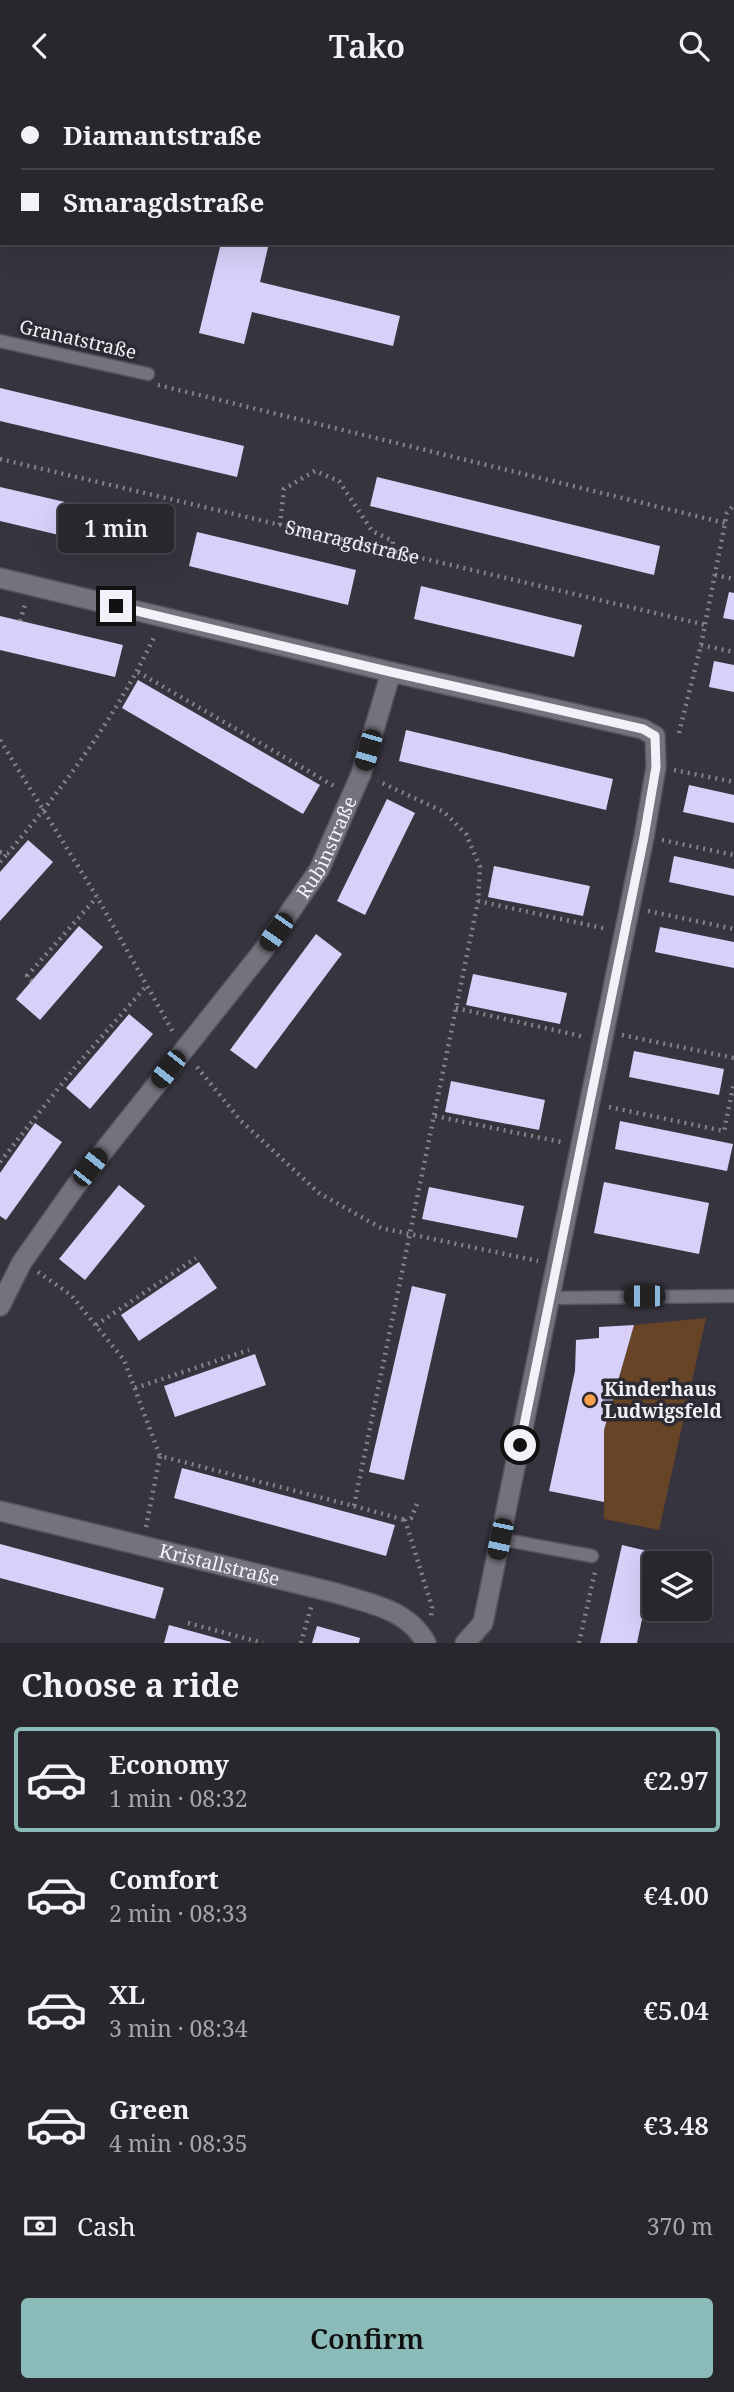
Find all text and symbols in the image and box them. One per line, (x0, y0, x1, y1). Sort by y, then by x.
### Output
text: Tako (329, 24, 405, 67)
icon: back (21, 27, 59, 65)
icon: search (675, 27, 713, 65)
text: Diamantstraße (63, 117, 262, 153)
text: Smaragdstraße (63, 184, 264, 220)
street label: Granatstraße (17, 313, 139, 365)
callout: 1 min (58, 505, 174, 553)
text: 1 min (84, 512, 148, 544)
street label: Smaragdstraße (283, 513, 422, 570)
route end (100, 590, 132, 622)
car (353, 727, 384, 773)
street label: Rubinstraße (290, 792, 363, 904)
car (256, 909, 297, 955)
car (147, 1046, 190, 1092)
car (69, 1144, 112, 1190)
car (624, 1286, 666, 1307)
place label: Kinderhaus Ludwigsfeld (604, 1376, 722, 1424)
marker: Kinderhaus Ludwigsfeld (582, 1392, 598, 1408)
route start (504, 1429, 536, 1461)
car (486, 1516, 515, 1562)
street label: Kristallstraße (157, 1537, 282, 1592)
map controls (642, 1551, 712, 1621)
button: layers (642, 1551, 712, 1621)
text: Choose a ride (21, 1663, 240, 1706)
text: Economy (109, 1746, 229, 1782)
icon: car (25, 1748, 88, 1811)
text: €2.97 (643, 1762, 709, 1798)
text: 1 min · 08:32 (109, 1782, 247, 1814)
text: Comfort (109, 1861, 219, 1897)
icon: car (25, 1863, 88, 1926)
text: €4.00 (643, 1877, 709, 1913)
text: 2 min · 08:33 (109, 1897, 247, 1929)
text: XL (109, 1976, 145, 2012)
icon: car (25, 1978, 88, 2041)
text: €5.04 (643, 1992, 709, 2028)
text: 3 min · 08:34 (109, 2012, 247, 2044)
text: Green (109, 2091, 190, 2127)
icon: car (25, 2093, 88, 2156)
text: €3.48 (643, 2107, 709, 2143)
text: 4 min · 08:35 (109, 2127, 247, 2159)
icon: cash (21, 2207, 59, 2245)
text: Cash (77, 2208, 136, 2244)
text: 370 m (647, 2210, 713, 2242)
button: Confirm (21, 2298, 713, 2378)

